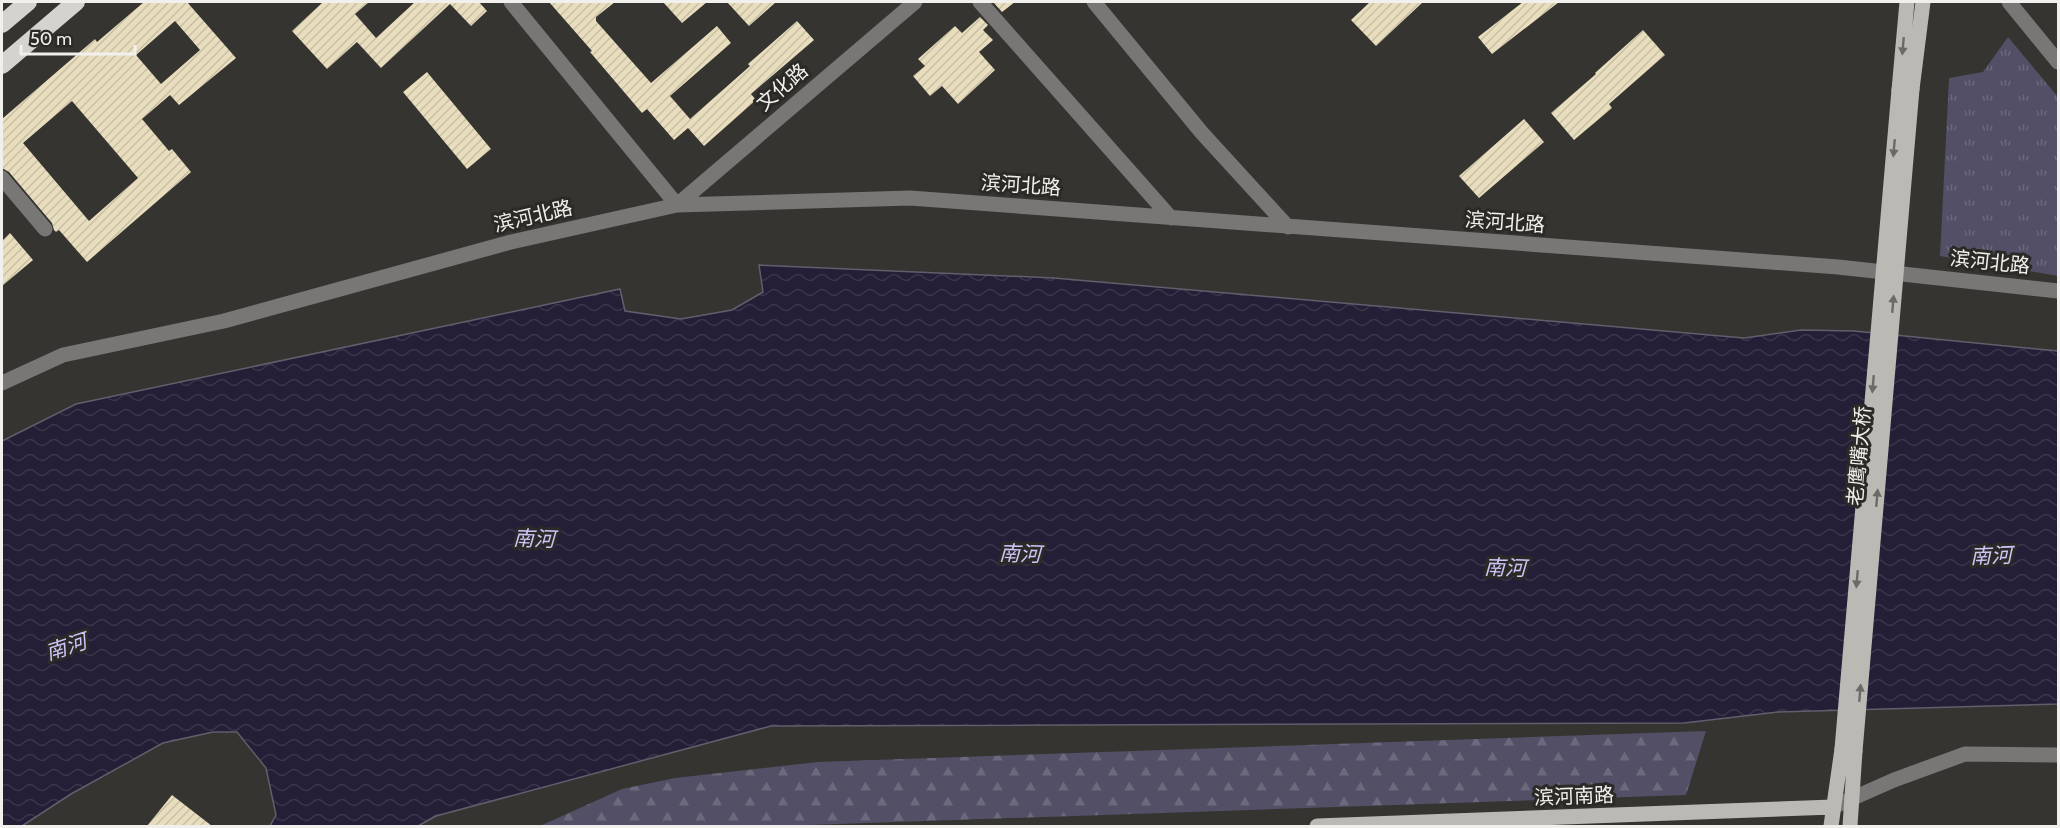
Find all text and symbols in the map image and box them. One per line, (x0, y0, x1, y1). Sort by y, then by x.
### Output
scale bar (21, 18, 135, 56)
text: 50 m (30, 28, 72, 50)
one-way arrow (1898, 36, 1908, 55)
street label: 文化路 (751, 58, 813, 116)
one-way arrow (1889, 139, 1899, 158)
street label: 滨河北路 (980, 170, 1062, 200)
street label: 滨河北路 (491, 195, 575, 237)
street label: 滨河北路 (1464, 207, 1546, 237)
street label: 滨河北路 (1949, 246, 2031, 278)
one-way arrow (1889, 294, 1898, 313)
one-way arrow (1869, 375, 1878, 394)
street label: 老鹰嘴大桥 (1843, 405, 1875, 507)
one-way arrow (1872, 489, 1882, 508)
water label: 南河 (513, 525, 559, 552)
water label: 南河 (999, 540, 1045, 567)
water label: 南河 (1970, 542, 2016, 569)
water label: 南河 (1484, 554, 1530, 581)
one-way arrow (1852, 569, 1861, 588)
water label: 南河 (42, 627, 93, 665)
one-way arrow (1855, 683, 1865, 702)
street label: 滨河南路 (1534, 783, 1614, 809)

